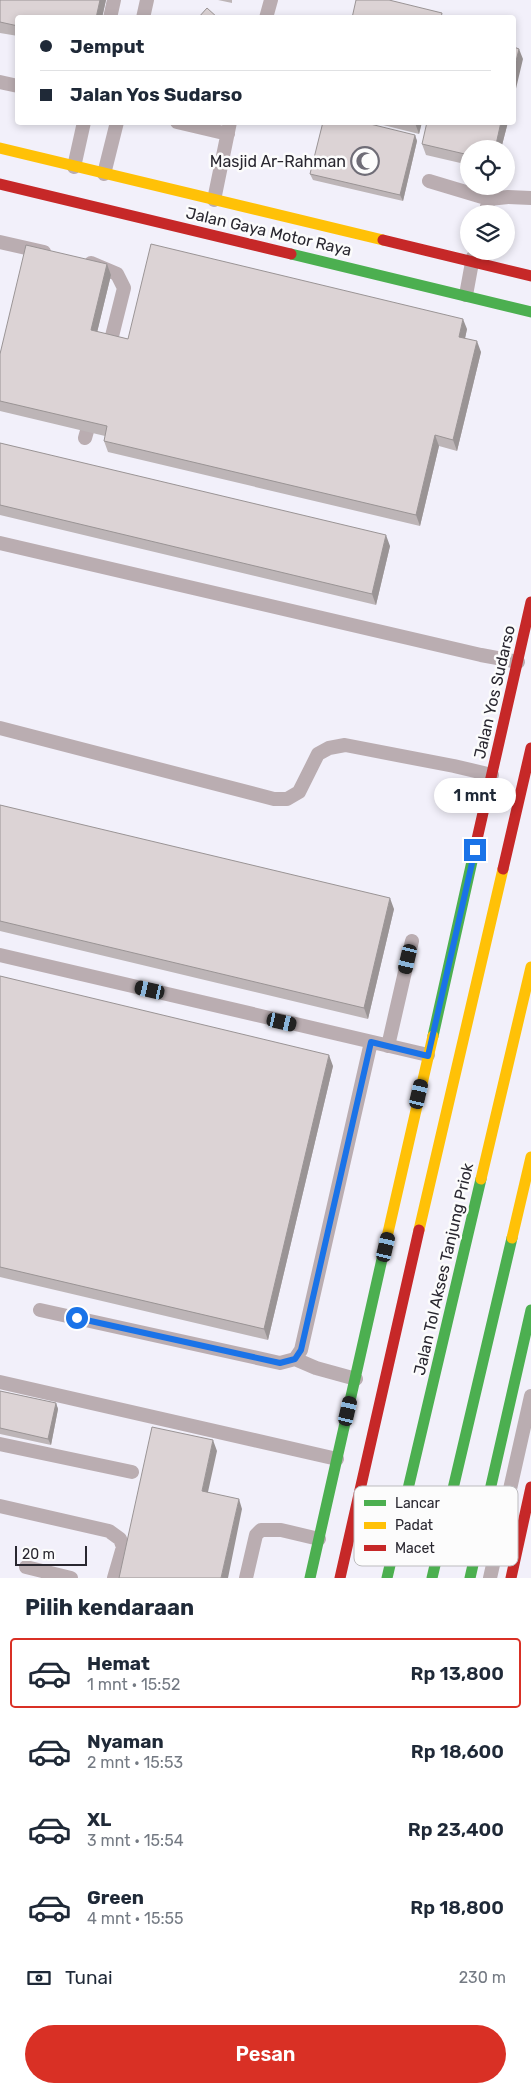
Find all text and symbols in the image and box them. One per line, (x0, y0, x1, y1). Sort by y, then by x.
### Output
text: Jemput (70, 35, 144, 58)
text: Jalan Yos Sudarso (70, 83, 242, 106)
map controls (460, 140, 515, 260)
button: locate (460, 140, 515, 195)
mosque icon: Masjid Ar-Rahman (350, 146, 380, 176)
place label: Masjid Ar-Rahman (210, 152, 346, 171)
street label: Jalan Gaya Motor Raya (184, 203, 354, 260)
button: layers (460, 205, 515, 260)
street label: Jalan Yos Sudarso (470, 624, 519, 761)
callout: 1 mnt (434, 778, 516, 812)
text: 1 mnt (454, 786, 496, 805)
route end (464, 839, 486, 861)
car (397, 943, 418, 975)
car (133, 979, 166, 1001)
car (265, 1011, 298, 1033)
car (408, 1078, 429, 1110)
street label: Jalan Tol Akses Tanjung Priok (410, 1160, 477, 1377)
car (375, 1231, 396, 1263)
route start (66, 1307, 88, 1329)
car (337, 1395, 358, 1427)
legend (354, 1486, 518, 1566)
text: Lancar (395, 1495, 441, 1512)
text: Padat (395, 1517, 434, 1534)
text: Macet (395, 1540, 435, 1557)
scale bar (15, 1543, 88, 1566)
text: 20 m (22, 1546, 55, 1563)
text: Pilih kendaraan (25, 1594, 194, 1621)
icon: car (27, 1651, 72, 1696)
text: Hemat (87, 1652, 150, 1675)
text: Rp 13,800 (411, 1662, 504, 1685)
text: 1 mnt · 15:52 (87, 1675, 180, 1694)
icon: car (27, 1729, 72, 1774)
text: Nyaman (87, 1730, 164, 1753)
text: Rp 18,600 (411, 1740, 504, 1763)
text: 2 mnt · 15:53 (87, 1753, 183, 1772)
icon: car (27, 1807, 72, 1852)
text: XL (87, 1808, 111, 1831)
text: Rp 23,400 (408, 1818, 504, 1841)
text: 3 mnt · 15:54 (87, 1831, 184, 1850)
icon: car (27, 1885, 72, 1930)
text: Green (87, 1886, 144, 1909)
text: Rp 18,800 (410, 1896, 504, 1919)
text: 4 mnt · 15:55 (87, 1909, 184, 1928)
icon: cash (25, 1964, 53, 1992)
text: Tunai (65, 1966, 113, 1989)
text: 230 m (459, 1968, 506, 1987)
button: Pesan (25, 2025, 506, 2083)

